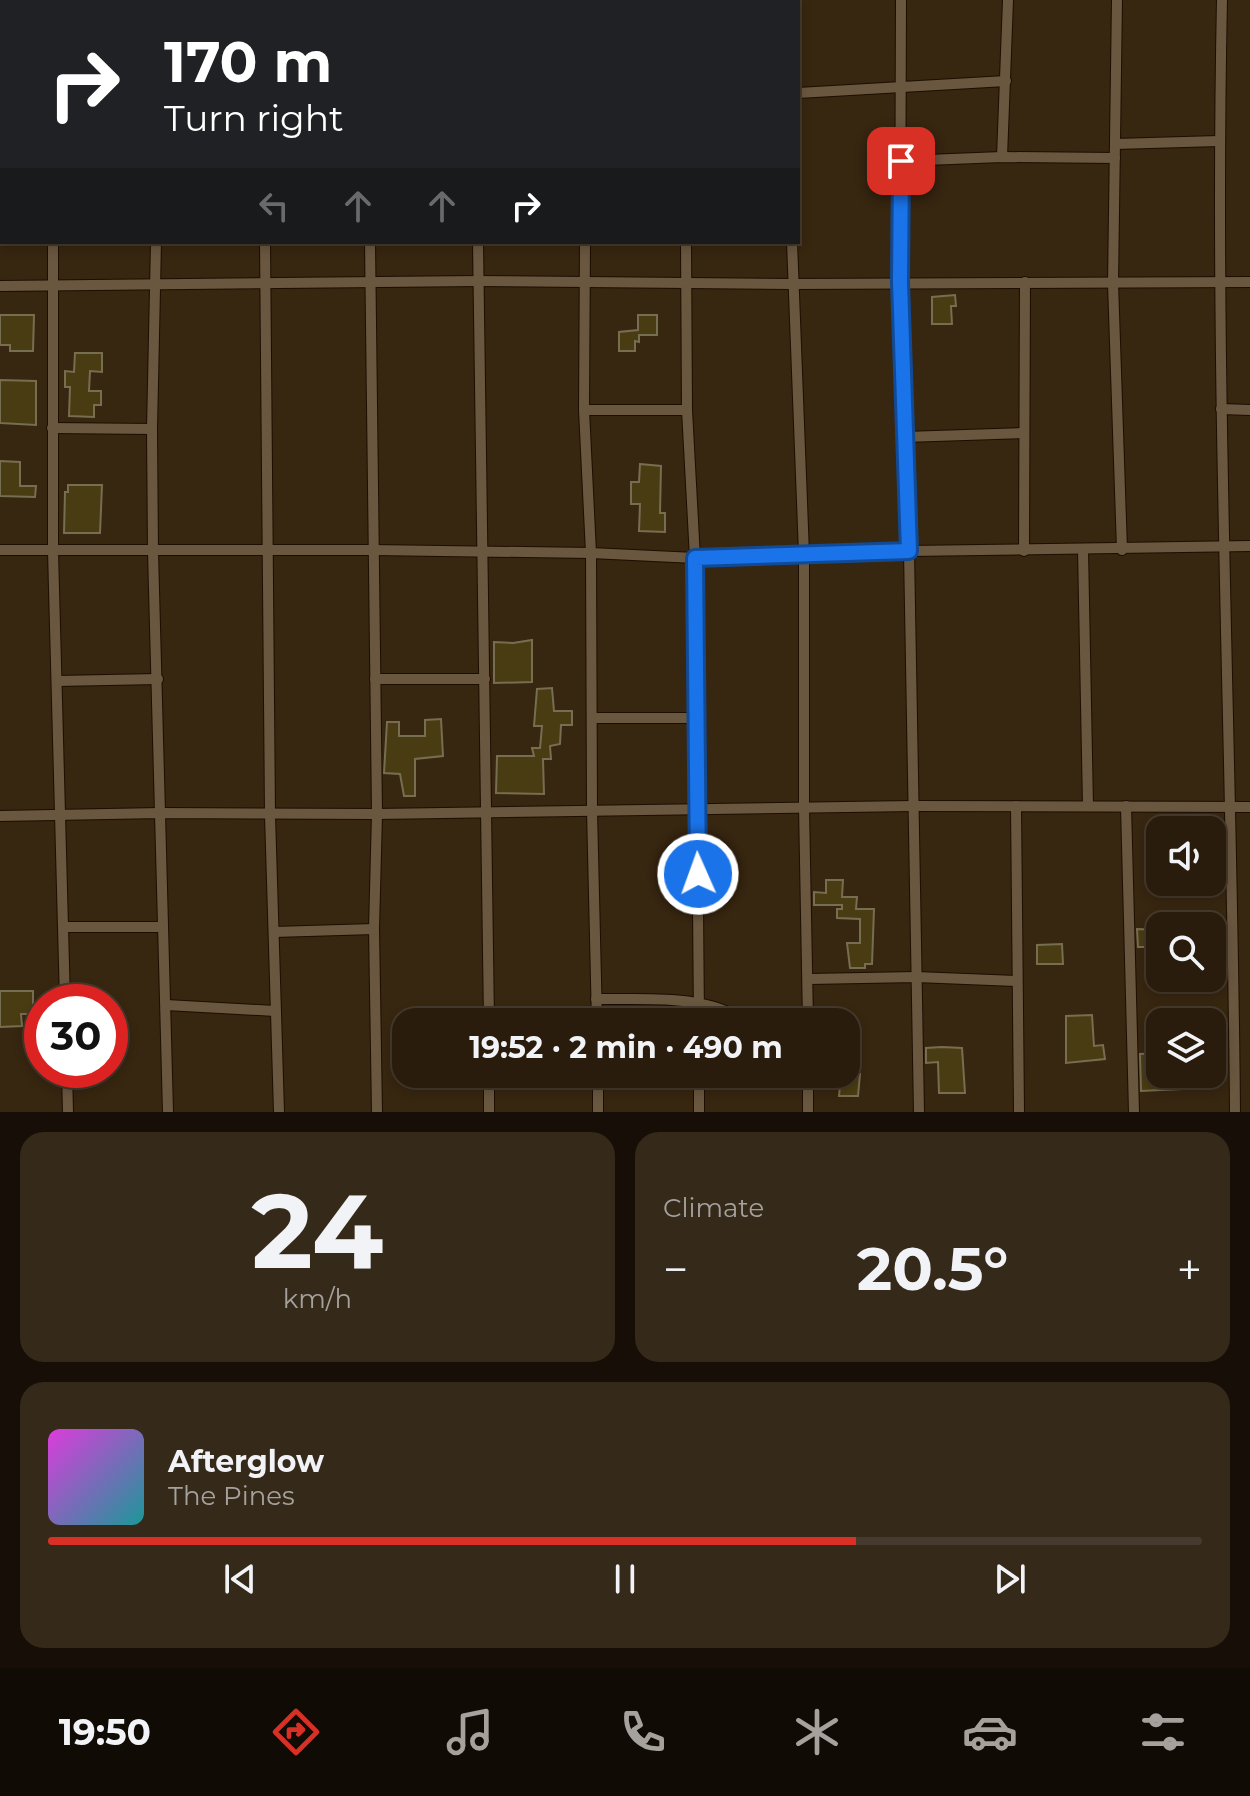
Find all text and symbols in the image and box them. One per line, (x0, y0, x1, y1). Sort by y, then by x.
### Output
text: 170 m (164, 28, 332, 96)
icon: right (32, 32, 136, 136)
text: Turn right (164, 96, 344, 140)
pin (867, 127, 935, 195)
icon: arrive (879, 139, 923, 183)
icon: left (252, 184, 296, 228)
icon: ahead (336, 184, 380, 228)
icon: ahead (420, 184, 464, 228)
icon: right (504, 184, 548, 228)
map controls (1146, 816, 1226, 1088)
button: sound (1146, 816, 1226, 896)
position arrow (656, 832, 740, 916)
button: search (1146, 912, 1226, 992)
speed limit sign: 30 (24, 984, 128, 1088)
button: layers (1146, 1008, 1226, 1088)
text: 19:52 · 2 min · 490 m (469, 1029, 783, 1066)
text: 24 (252, 1167, 383, 1294)
text: Climate (663, 1192, 764, 1224)
text: 20.5° (857, 1232, 1008, 1305)
text: − (663, 1242, 688, 1296)
text: + (1177, 1242, 1202, 1296)
text: km/h (283, 1283, 352, 1315)
text: Afterglow (168, 1443, 324, 1480)
text: The Pines (168, 1480, 295, 1512)
icon: previous (218, 1557, 262, 1601)
icon: pause (603, 1557, 647, 1601)
icon: next (988, 1557, 1032, 1601)
icon: directions (268, 1704, 324, 1760)
icon: music (442, 1704, 498, 1760)
icon: phone (615, 1704, 671, 1760)
icon: climate (789, 1704, 845, 1760)
icon: car (962, 1704, 1018, 1760)
icon: filters (1135, 1704, 1191, 1760)
text: 19:50 (59, 1710, 151, 1754)

